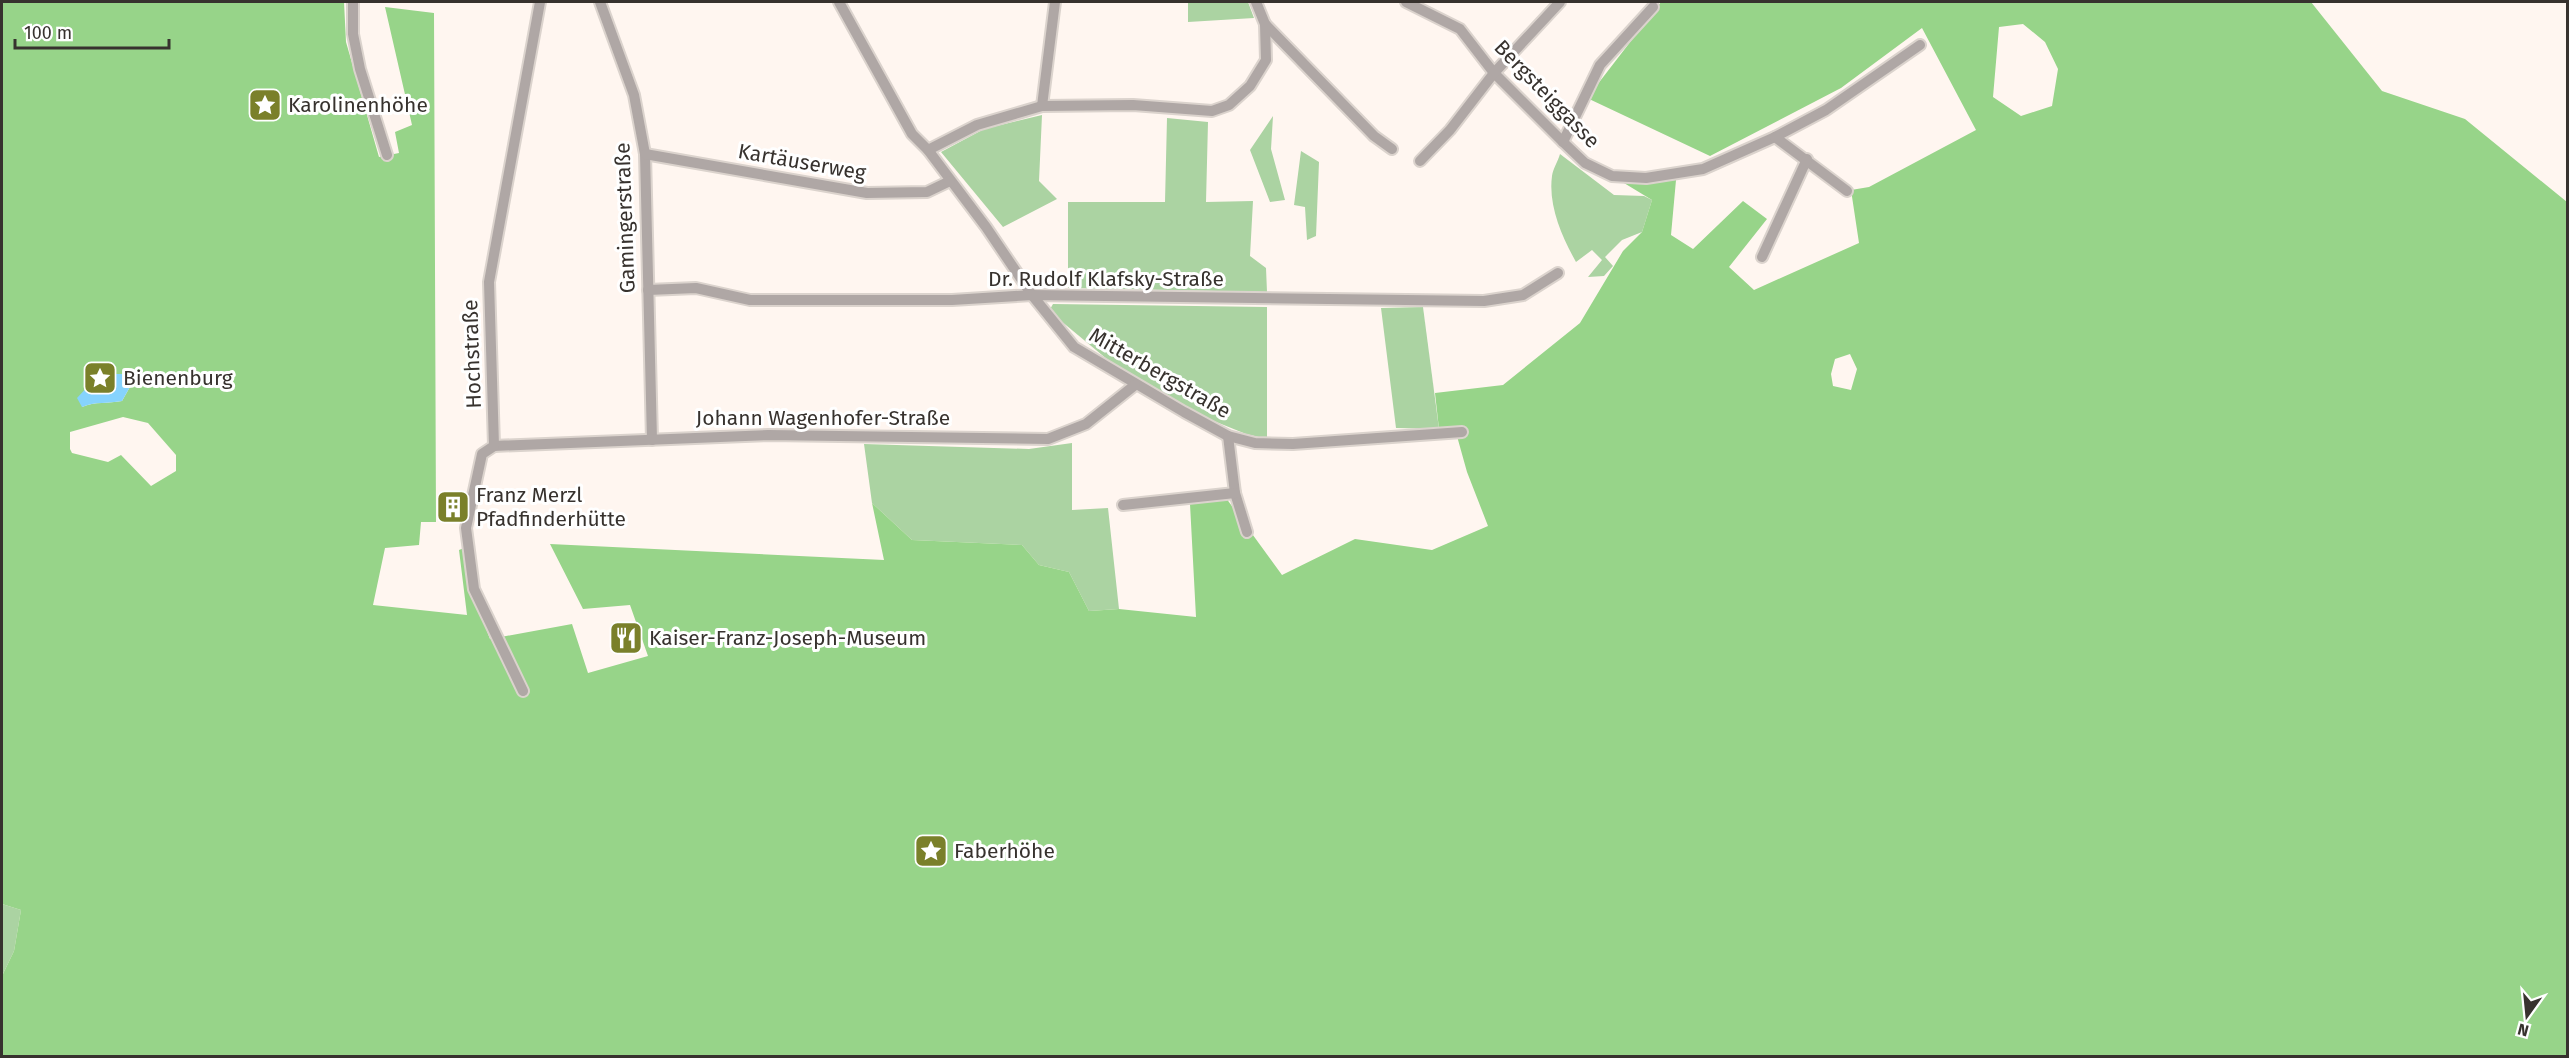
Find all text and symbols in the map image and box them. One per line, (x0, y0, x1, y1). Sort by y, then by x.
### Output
scale bar (15, 12, 170, 50)
text: 100 m (24, 22, 72, 44)
street label: Bergsteiggasse (1489, 34, 1605, 154)
place icon: Karolinenhöhe (247, 87, 283, 123)
place label: Karolinenhöhe (288, 92, 428, 118)
street label: Kartäuserweg (736, 138, 868, 186)
street label: Gamingerstraße (609, 142, 641, 294)
street label: Dr. Rudolf Klafsky-Straße (988, 266, 1224, 292)
street label: Hochstraße (457, 299, 487, 409)
street label: Mitterbergstraße (1085, 322, 1235, 424)
place icon: Bienenburg (82, 360, 118, 396)
place label: Bienenburg (123, 365, 233, 391)
street label: Johann Wagenhofer-Straße (696, 405, 950, 431)
place label: Franz Merzl Pfadfinderhütte (476, 482, 626, 532)
building icon: Franz Merzl Pfadfinderhütte (435, 489, 471, 525)
restaurant icon: Kaiser-Franz-Joseph-Museum (608, 620, 644, 656)
place label: Kaiser-Franz-Joseph-Museum (649, 625, 926, 651)
place icon: Faberhöhe (913, 833, 949, 869)
place label: Faberhöhe (954, 838, 1055, 864)
north arrow (2497, 986, 2557, 1046)
text: N (2516, 1019, 2531, 1041)

